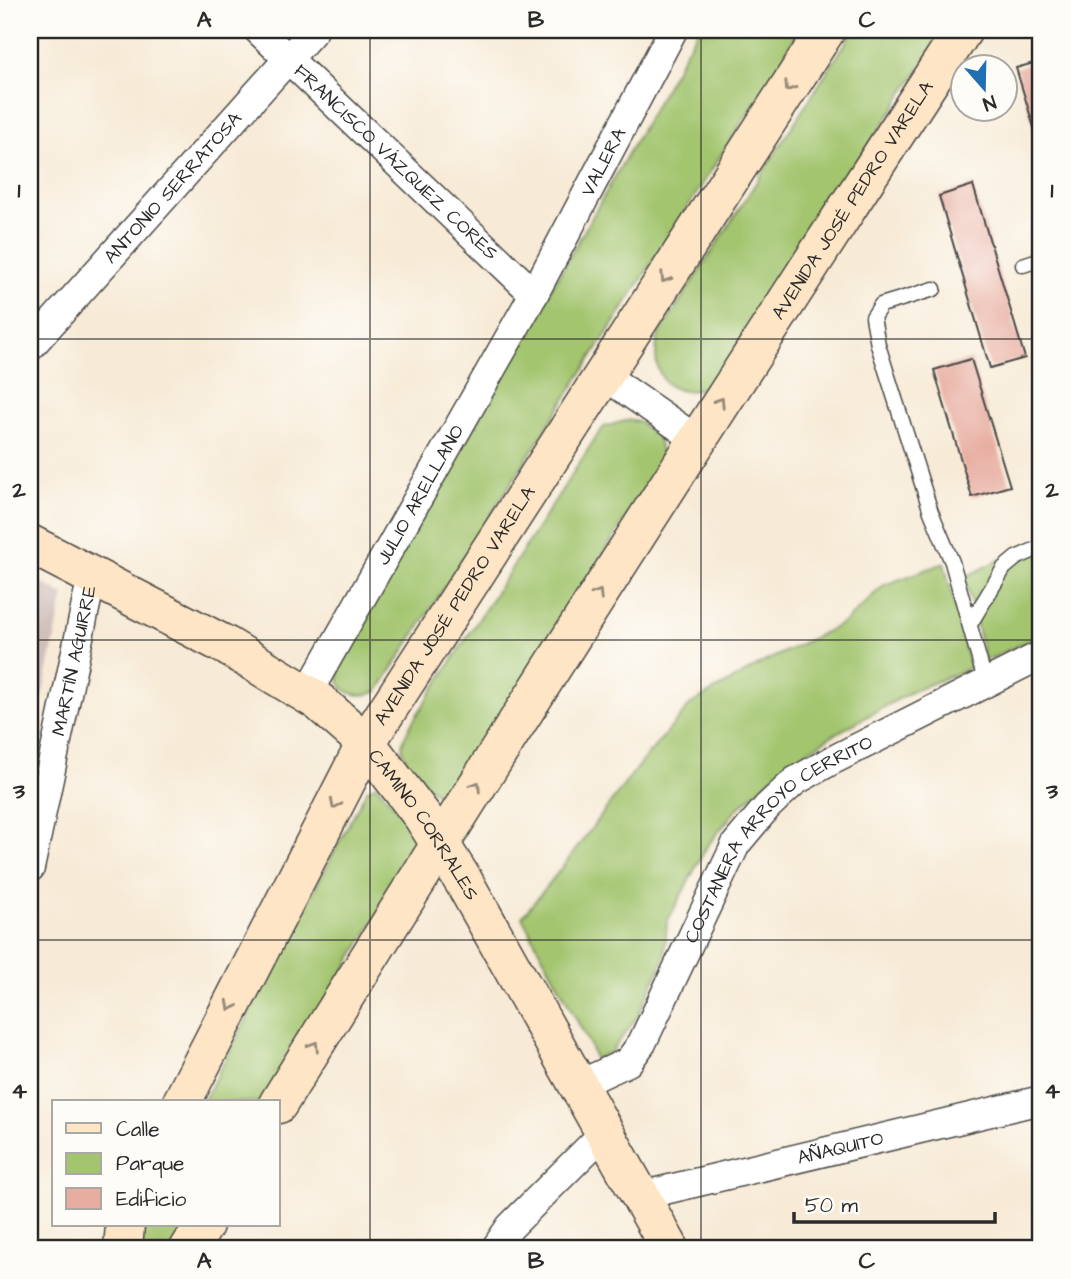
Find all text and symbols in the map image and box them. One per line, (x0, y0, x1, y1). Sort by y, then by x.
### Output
text: A (197, 4, 212, 36)
text: B (528, 4, 545, 36)
text: C (859, 4, 876, 36)
north arrow (948, 52, 1018, 122)
street label: FRANCISCO VÁZQUEZ CORES (288, 58, 504, 266)
street label: AVENIDA JOSÉ PEDRO VARELA (765, 75, 940, 325)
one-way arrow (785, 79, 797, 92)
text: N (979, 88, 1000, 117)
street label: ANTONIO SERRATOSA (98, 106, 248, 269)
street label: VALERA (574, 123, 633, 201)
text: 1 (18, 174, 21, 206)
text: 1 (1051, 174, 1054, 206)
one-way arrow (660, 270, 673, 283)
one-way arrow (712, 397, 724, 410)
street label: JULIO ARELLANO (369, 420, 471, 570)
text: 2 (11, 474, 26, 506)
text: 2 (1044, 474, 1059, 506)
street label: AVENIDA JOSÉ PEDRO VARELA (367, 481, 542, 730)
street label: MARTÍN AGUIRRE (45, 583, 103, 738)
one-way arrow (589, 588, 602, 601)
street label: COSTANERA ARROYO CERRITO (678, 729, 877, 947)
street label: CAMINO CORRALES (362, 743, 485, 905)
text: 3 (12, 775, 25, 807)
text: 3 (1045, 775, 1058, 807)
one-way arrow (467, 780, 480, 793)
one-way arrow (330, 796, 344, 809)
one-way arrow (226, 999, 240, 1011)
one-way arrow (306, 1041, 319, 1054)
text: 4 (11, 1075, 27, 1107)
text: 4 (1044, 1075, 1060, 1107)
legend (52, 1100, 280, 1226)
text: Calle (116, 1115, 160, 1144)
street label: AÑAQUITO (794, 1125, 887, 1171)
text: Parque (116, 1149, 184, 1178)
scale bar (794, 1181, 996, 1225)
text: Edificio (116, 1185, 186, 1214)
text: 50 m (805, 1191, 859, 1220)
text: A (197, 1245, 212, 1277)
text: B (528, 1245, 545, 1277)
text: C (859, 1245, 876, 1277)

